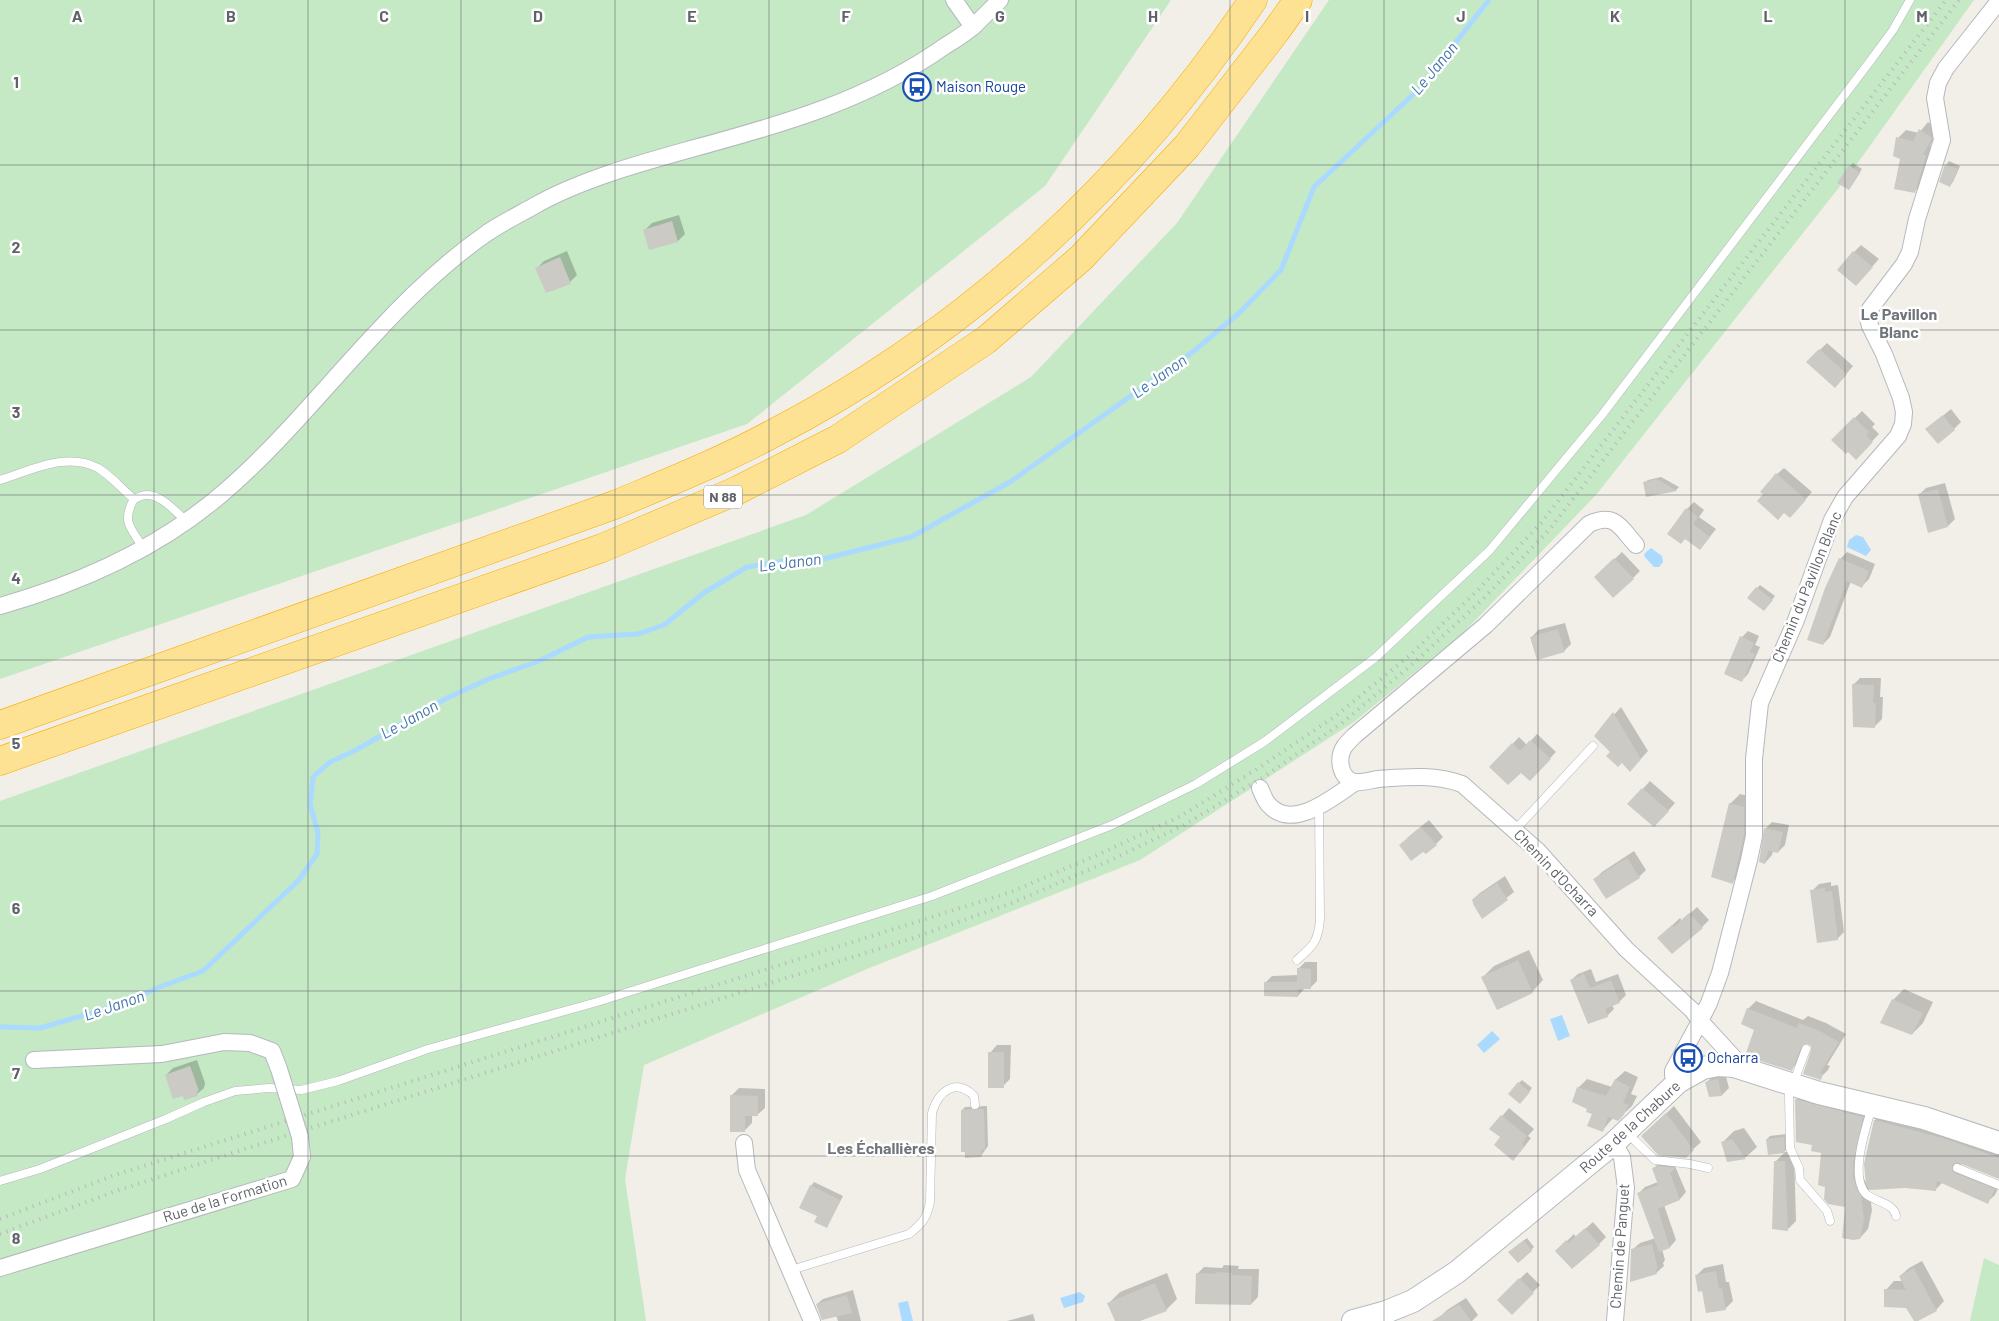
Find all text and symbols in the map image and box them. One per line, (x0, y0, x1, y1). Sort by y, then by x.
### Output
text: A (72, 6, 83, 25)
text: B (226, 6, 236, 25)
text: C (379, 6, 389, 25)
text: D (533, 6, 543, 25)
text: E (687, 6, 697, 25)
text: F (842, 6, 851, 25)
text: G (995, 6, 1005, 25)
text: H (1148, 6, 1158, 25)
text: I (1305, 6, 1309, 25)
text: J (1456, 6, 1466, 25)
text: K (1610, 6, 1620, 25)
text: L (1763, 6, 1773, 25)
text: M (1916, 6, 1928, 25)
water label: Le Janon (1406, 38, 1461, 98)
text: 1 (13, 72, 19, 91)
bus stop icon: Maison Rouge (902, 72, 932, 102)
place label: Maison Rouge (936, 77, 1026, 95)
text: 2 (12, 237, 21, 256)
district label: Le Pavillon Blanc (1861, 304, 1937, 341)
water label: Le Janon (1128, 350, 1190, 401)
text: 3 (12, 402, 20, 421)
road number: N 88 (704, 486, 742, 508)
street label: Chemin du Pavillon Blanc (1767, 508, 1845, 665)
water label: Le Janon (758, 548, 822, 575)
text: 4 (11, 568, 21, 587)
water label: Le Janon (377, 695, 441, 742)
text: 5 (12, 733, 21, 752)
street label: Chemin d'Ocharra (1511, 825, 1603, 920)
text: 6 (12, 898, 21, 917)
water label: Le Janon (81, 985, 147, 1024)
bus stop icon: Ocharra (1673, 1043, 1703, 1073)
place label: Ocharra (1707, 1048, 1758, 1066)
text: 7 (12, 1063, 20, 1082)
street label: Route de la Chabure (1575, 1076, 1683, 1176)
district label: Les Échallières (827, 1138, 935, 1157)
street label: Rue de la Formation (161, 1171, 289, 1225)
street label: Chemin de Panguet (1606, 1183, 1632, 1309)
text: 8 (12, 1228, 21, 1247)

